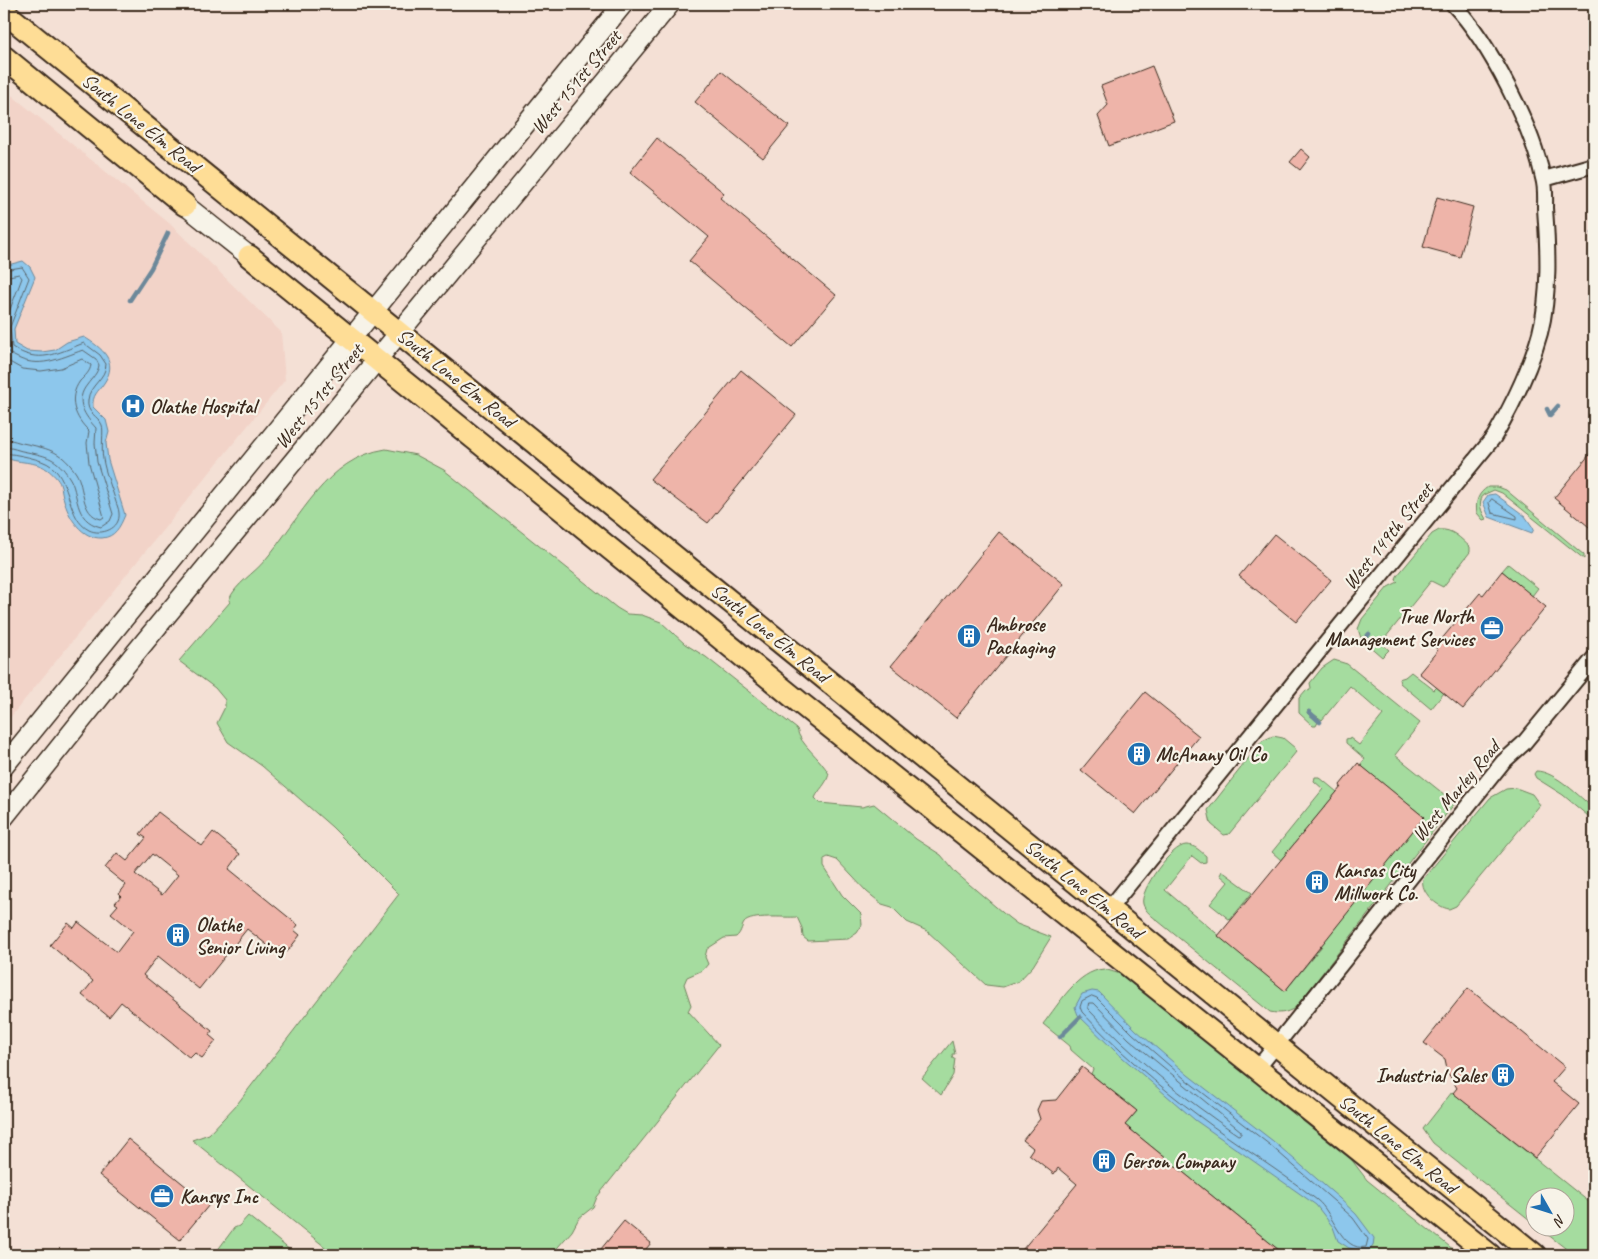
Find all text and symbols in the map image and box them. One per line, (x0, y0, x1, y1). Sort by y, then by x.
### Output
street label: West 151st Street (525, 23, 628, 139)
street label: South Lone Elm Road (77, 68, 208, 180)
street label: South Lone Elm Road (392, 323, 523, 435)
street label: West 151st Street (269, 337, 370, 454)
hospital icon: Olathe Hospital (120, 393, 146, 419)
place label: Olathe Hospital (150, 394, 260, 419)
street label: West 149th Street (1337, 476, 1440, 594)
street label: South Lone Elm Road (706, 578, 837, 690)
place label: True North Management Services (1325, 604, 1476, 652)
place label: Ambrose Packaging (986, 612, 1056, 660)
office icon: True North Management Services (1479, 615, 1505, 641)
building icon: Ambrose Packaging (956, 623, 982, 649)
street label: West Marley Road (1407, 733, 1507, 847)
building icon: McAnany Oil Co (1126, 741, 1152, 767)
place label: McAnany Oil Co (1156, 742, 1268, 767)
street label: South Lone Elm Road (1020, 834, 1151, 946)
place label: Kansas City Millwork Co. (1334, 858, 1419, 906)
building icon: Kansas City Millwork Co. (1304, 869, 1330, 895)
place label: Olathe Senior Living (196, 912, 286, 960)
building icon: Olathe Senior Living (165, 922, 191, 948)
building icon: Industrial Sales (1490, 1062, 1516, 1088)
place label: Industrial Sales (1376, 1063, 1488, 1088)
street label: South Lone Elm Road (1334, 1089, 1465, 1201)
building icon: Gerson Company (1091, 1148, 1117, 1174)
place label: Gerson Company (1122, 1149, 1237, 1174)
office icon: Kansys Inc (149, 1183, 175, 1209)
place label: Kansys Inc (180, 1184, 259, 1209)
north arrow (1526, 1186, 1576, 1236)
text: N (1549, 1211, 1569, 1230)

